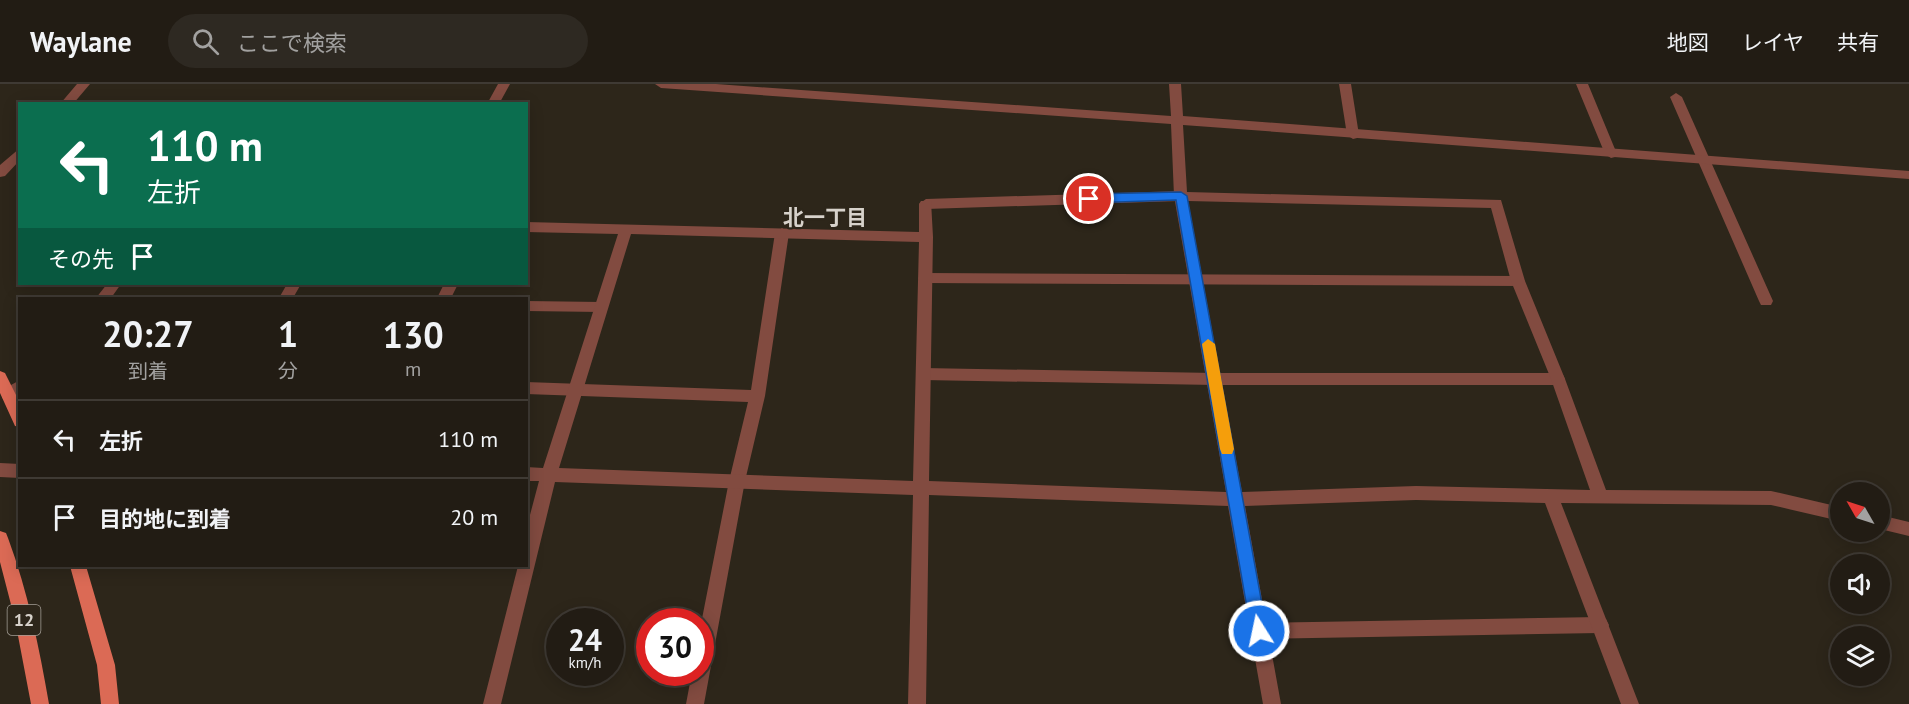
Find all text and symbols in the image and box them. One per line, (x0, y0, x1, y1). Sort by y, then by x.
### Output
search box (168, 14, 588, 68)
text: Waylane (30, 23, 132, 60)
icon: search (189, 25, 222, 58)
text: ここで検索 (237, 29, 347, 57)
text: 地図 (1667, 29, 1709, 56)
text: レイヤ (1742, 29, 1804, 56)
text: 共有 (1837, 29, 1879, 56)
text: 110 m (147, 118, 263, 173)
icon: left (48, 126, 126, 204)
pin (1063, 173, 1114, 224)
text: 左折 (147, 175, 201, 209)
icon: arrive (1072, 182, 1105, 215)
district label: 北一丁目 (783, 204, 867, 231)
icon: arrive (126, 240, 159, 273)
text: その先 (48, 245, 114, 273)
text: 20:27 (102, 310, 194, 357)
text: 1 (278, 310, 298, 357)
text: 130 (382, 311, 444, 358)
text: m (405, 356, 421, 382)
text: 到着 (128, 358, 168, 384)
text: 分 (278, 358, 298, 384)
icon: left (48, 423, 81, 456)
text: 110 m (438, 425, 498, 453)
text: 左折 (99, 427, 143, 455)
north arrow (1830, 482, 1890, 542)
map controls (1830, 482, 1890, 686)
icon: arrive (48, 501, 81, 534)
text: 20 m (450, 503, 498, 531)
text: 目的地に到着 (99, 505, 231, 533)
button: sound (1830, 554, 1890, 614)
position arrow (1227, 599, 1291, 663)
road number: 12 (8, 605, 40, 635)
speed limit sign: 30 (636, 608, 714, 686)
text: 24 (568, 620, 602, 659)
button: layers (1830, 626, 1890, 686)
text: km/h (569, 653, 601, 672)

